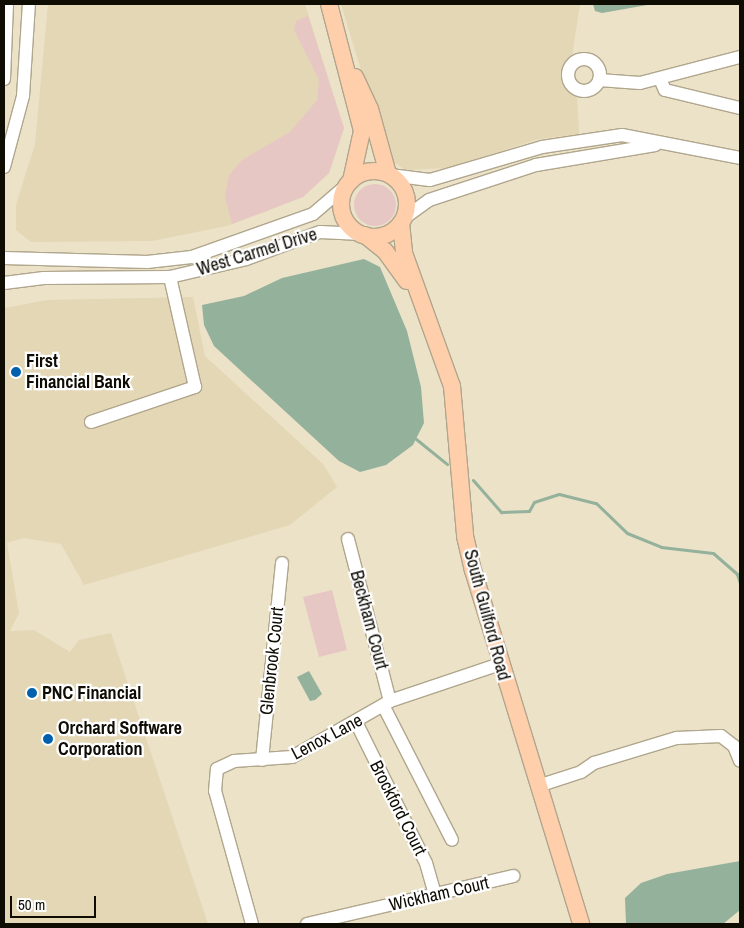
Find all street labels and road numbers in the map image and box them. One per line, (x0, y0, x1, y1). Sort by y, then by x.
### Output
street label: West Carmel Drive (194, 223, 320, 281)
street label: South Guilford Road (459, 547, 515, 683)
street label: Beckham Court (345, 568, 393, 672)
street label: Glenbrook Court (256, 606, 288, 716)
street label: Lenox Lane (288, 709, 366, 765)
street label: Brockford Court (365, 757, 431, 859)
street label: Wickham Court (387, 872, 491, 916)

